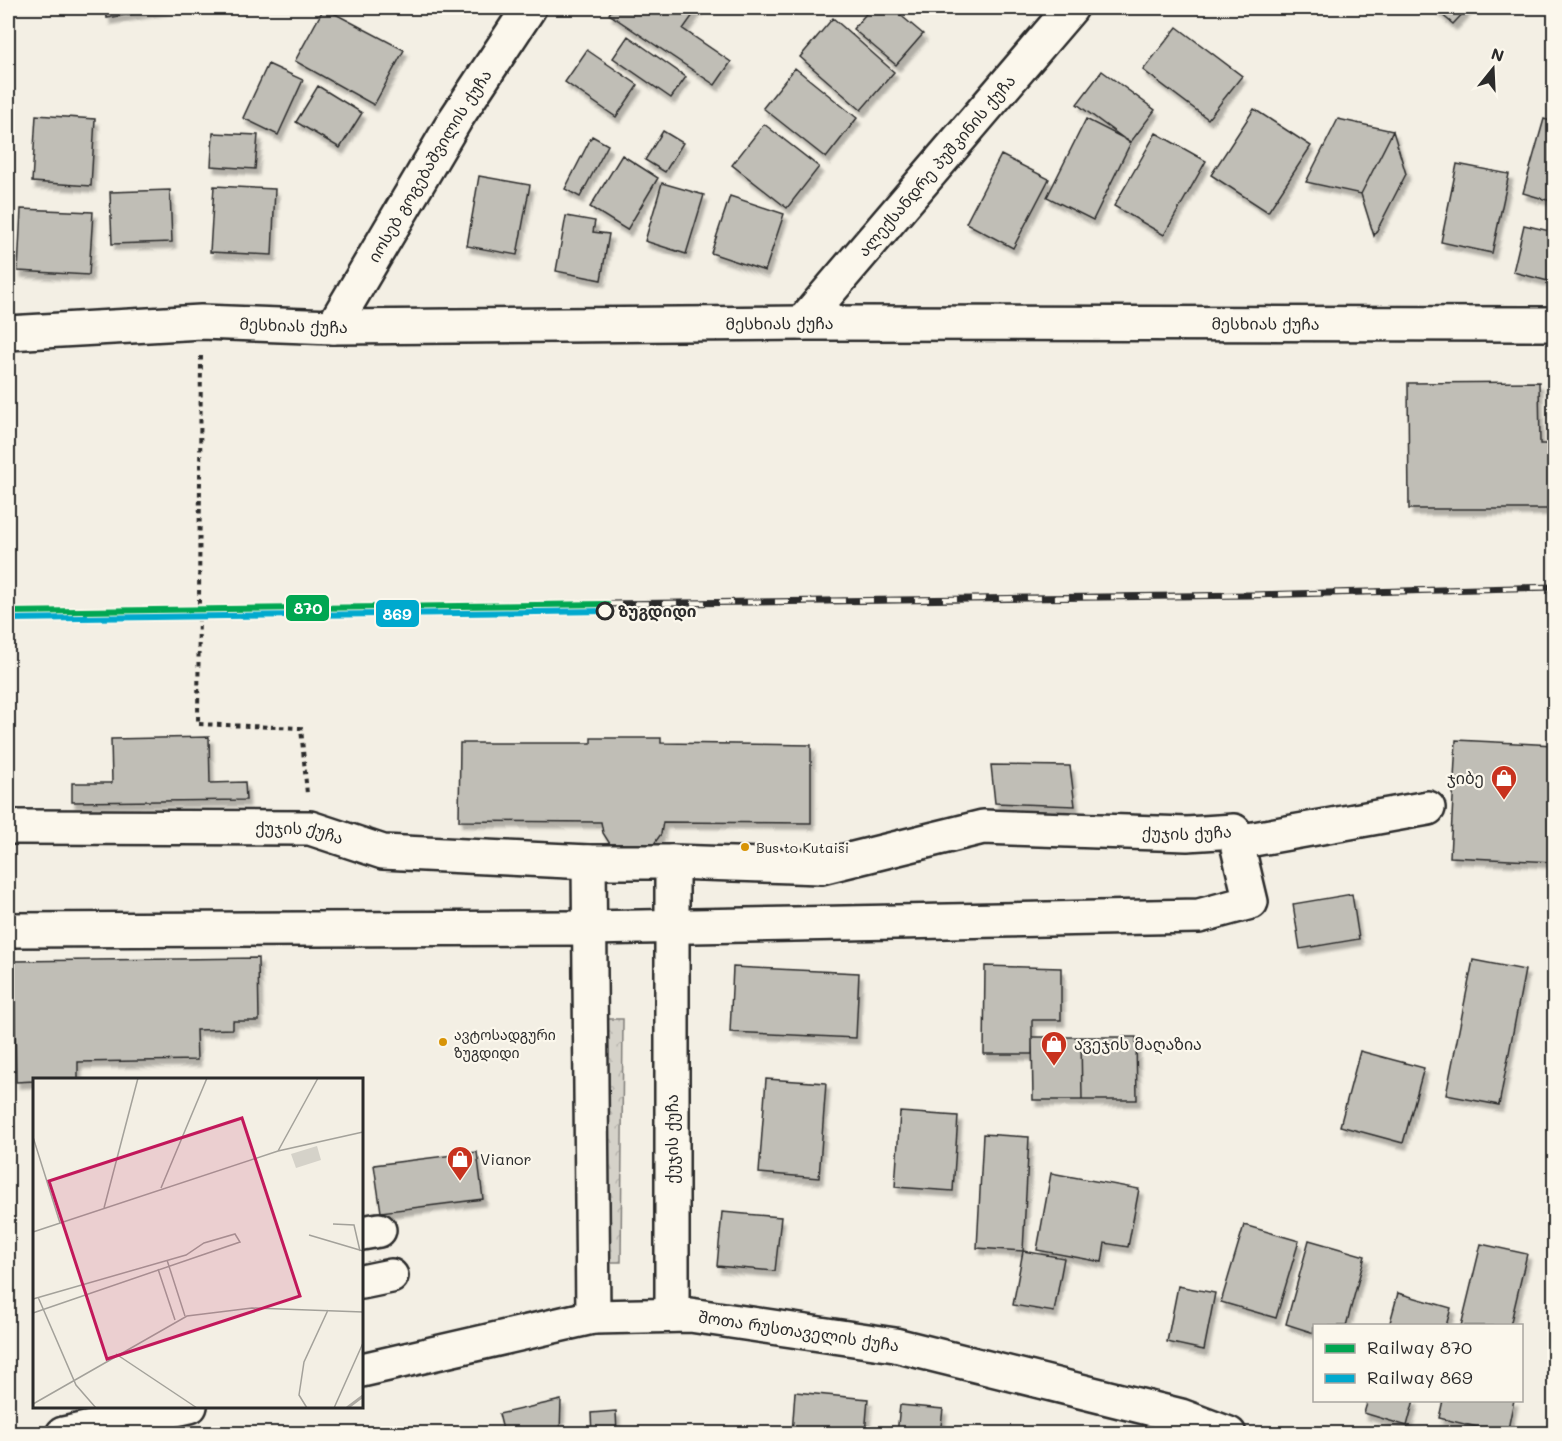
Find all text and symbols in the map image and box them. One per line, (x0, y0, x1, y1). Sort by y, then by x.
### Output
north arrow (1463, 39, 1523, 99)
text: N (1489, 42, 1507, 66)
street label: იოსებ გოგებაშვილის ქუჩა (363, 65, 496, 266)
street label: ალექსანდრე პუშკინის ქუჩა (853, 70, 1019, 260)
street label: მესხიას ქუჩა (239, 312, 348, 337)
street label: მესხიას ქუჩა (725, 312, 834, 334)
street label: მესხიას ქუჩა (1211, 313, 1320, 334)
line badge: 870 (285, 594, 330, 622)
text: 870 (293, 597, 323, 618)
line badge: 869 (375, 599, 420, 628)
place label: ზუგდიდი (618, 600, 697, 622)
marker: ზუგდიდი (596, 602, 614, 620)
text: 869 (382, 603, 412, 624)
shop icon: ჯიბე (1489, 763, 1519, 801)
place label: ჯიბე (1447, 767, 1484, 788)
street label: ქუჯის ქუჩა (255, 817, 346, 848)
street label: ქუჯის ქუჩა (1142, 820, 1232, 844)
place label: Bus to Kutaisi (756, 838, 849, 857)
marker: Bus to Kutaisi (739, 841, 751, 853)
place label: ავტოსადგური ზუგდიდი (454, 1025, 556, 1062)
shop icon: ავეჯის მაღაზია (1039, 1029, 1069, 1067)
place label: ავეჯის მაღაზია (1074, 1033, 1202, 1054)
marker: ავტოსადგური ზუგდიდი (437, 1036, 449, 1048)
inset map (33, 1078, 363, 1408)
street label: ქუჯის ქუჩა (661, 1094, 682, 1184)
shop icon: Vianor (445, 1144, 475, 1182)
place label: Vianor (480, 1148, 532, 1169)
street label: შოთა რუსთაველის ქუჩა (697, 1305, 901, 1355)
legend (1313, 1324, 1523, 1402)
text: Railway 870 (1367, 1335, 1472, 1359)
text: Railway 869 (1367, 1365, 1473, 1389)

